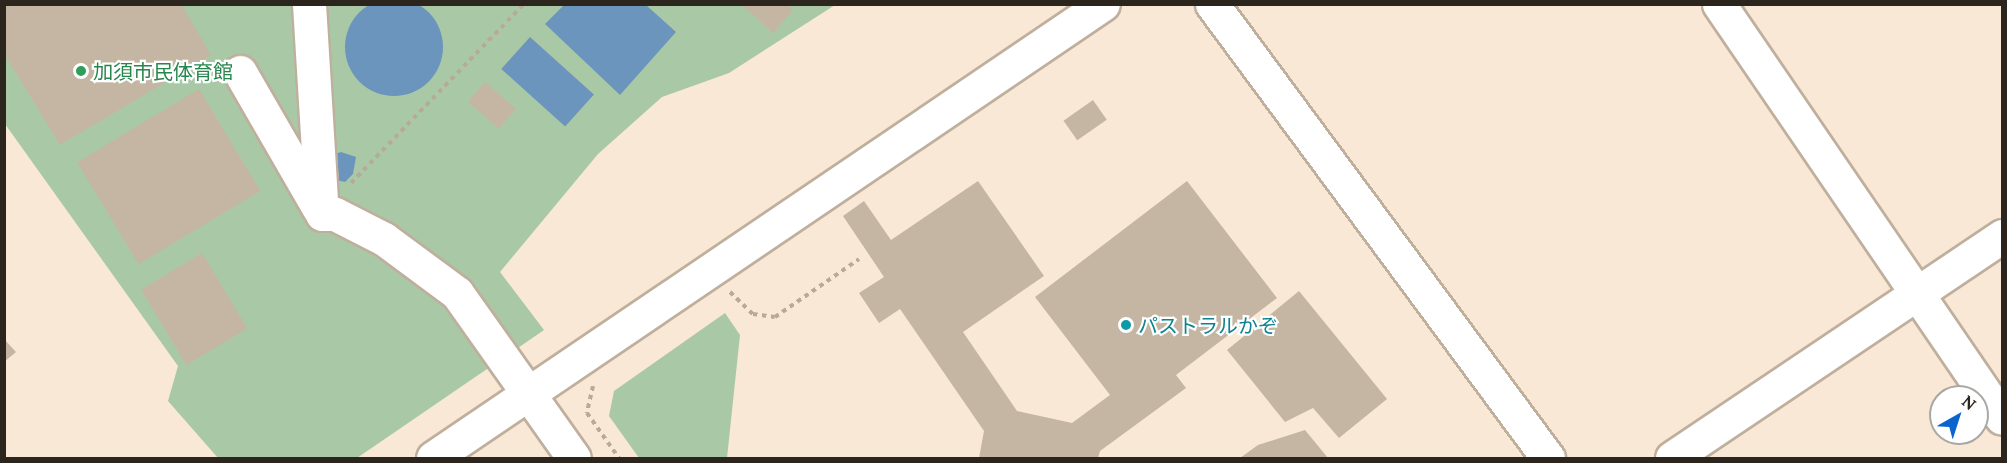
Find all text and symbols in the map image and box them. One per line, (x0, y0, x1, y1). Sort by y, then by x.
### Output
place label: 加須市民体育館 (93, 59, 233, 83)
marker: 加須市民体育館 (74, 64, 88, 78)
place label: パストラルかぞ (1138, 313, 1278, 337)
marker: パストラルかぞ (1119, 318, 1133, 332)
north arrow (1929, 385, 1989, 445)
text: N (1958, 391, 1980, 414)

